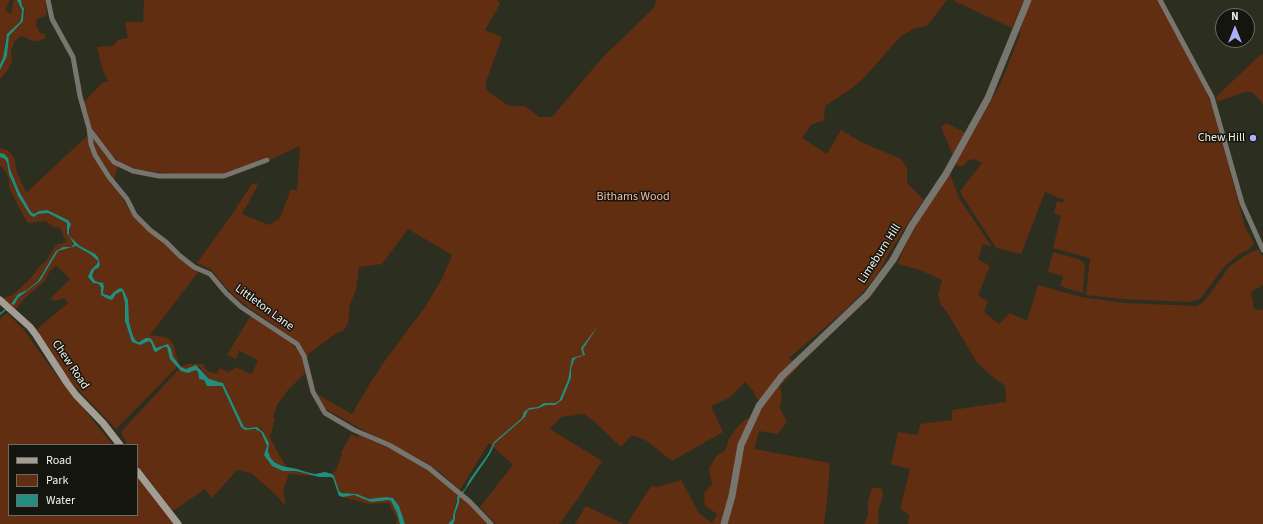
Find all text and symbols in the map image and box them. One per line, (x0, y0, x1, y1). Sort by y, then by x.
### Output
north arrow (1215, 8, 1255, 48)
text: N (1231, 9, 1239, 24)
place label: Chew Hill (1198, 131, 1245, 145)
marker: Chew Hill (1248, 133, 1258, 143)
park label: Bithams Wood (596, 190, 670, 204)
street label: Limeburn Hill (855, 222, 905, 286)
street label: Littleton Lane (232, 282, 296, 334)
street label: Chew Road (48, 338, 92, 392)
legend (8, 444, 138, 516)
text: Road (46, 452, 72, 469)
text: Park (46, 472, 68, 489)
text: Water (46, 492, 75, 509)

